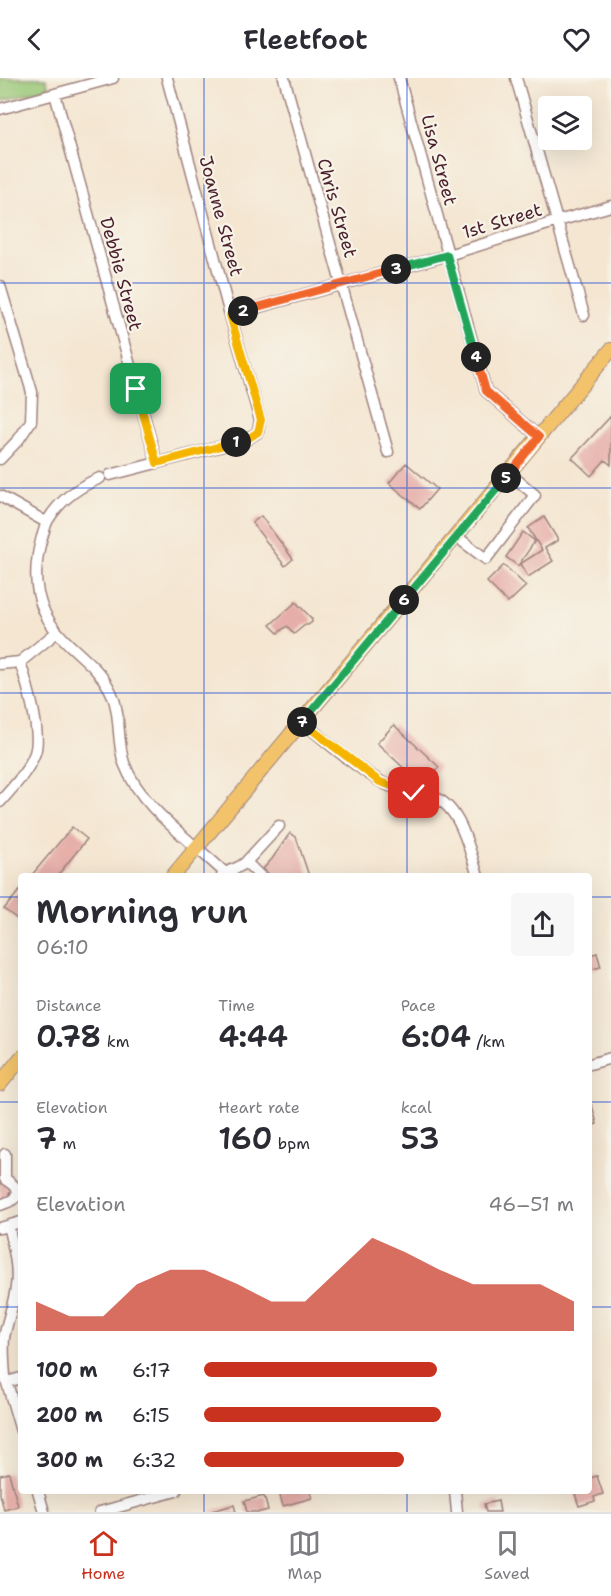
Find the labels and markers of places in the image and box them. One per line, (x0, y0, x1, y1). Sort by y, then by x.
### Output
pin: 3 (381, 254, 411, 284)
pin: 2 (228, 296, 258, 326)
pin: 4 (461, 342, 491, 372)
pin (110, 363, 161, 414)
pin: 1 (221, 427, 251, 457)
pin: 5 (491, 463, 521, 493)
pin: 6 (389, 585, 419, 615)
pin: 7 (287, 707, 317, 737)
pin (388, 767, 439, 818)

